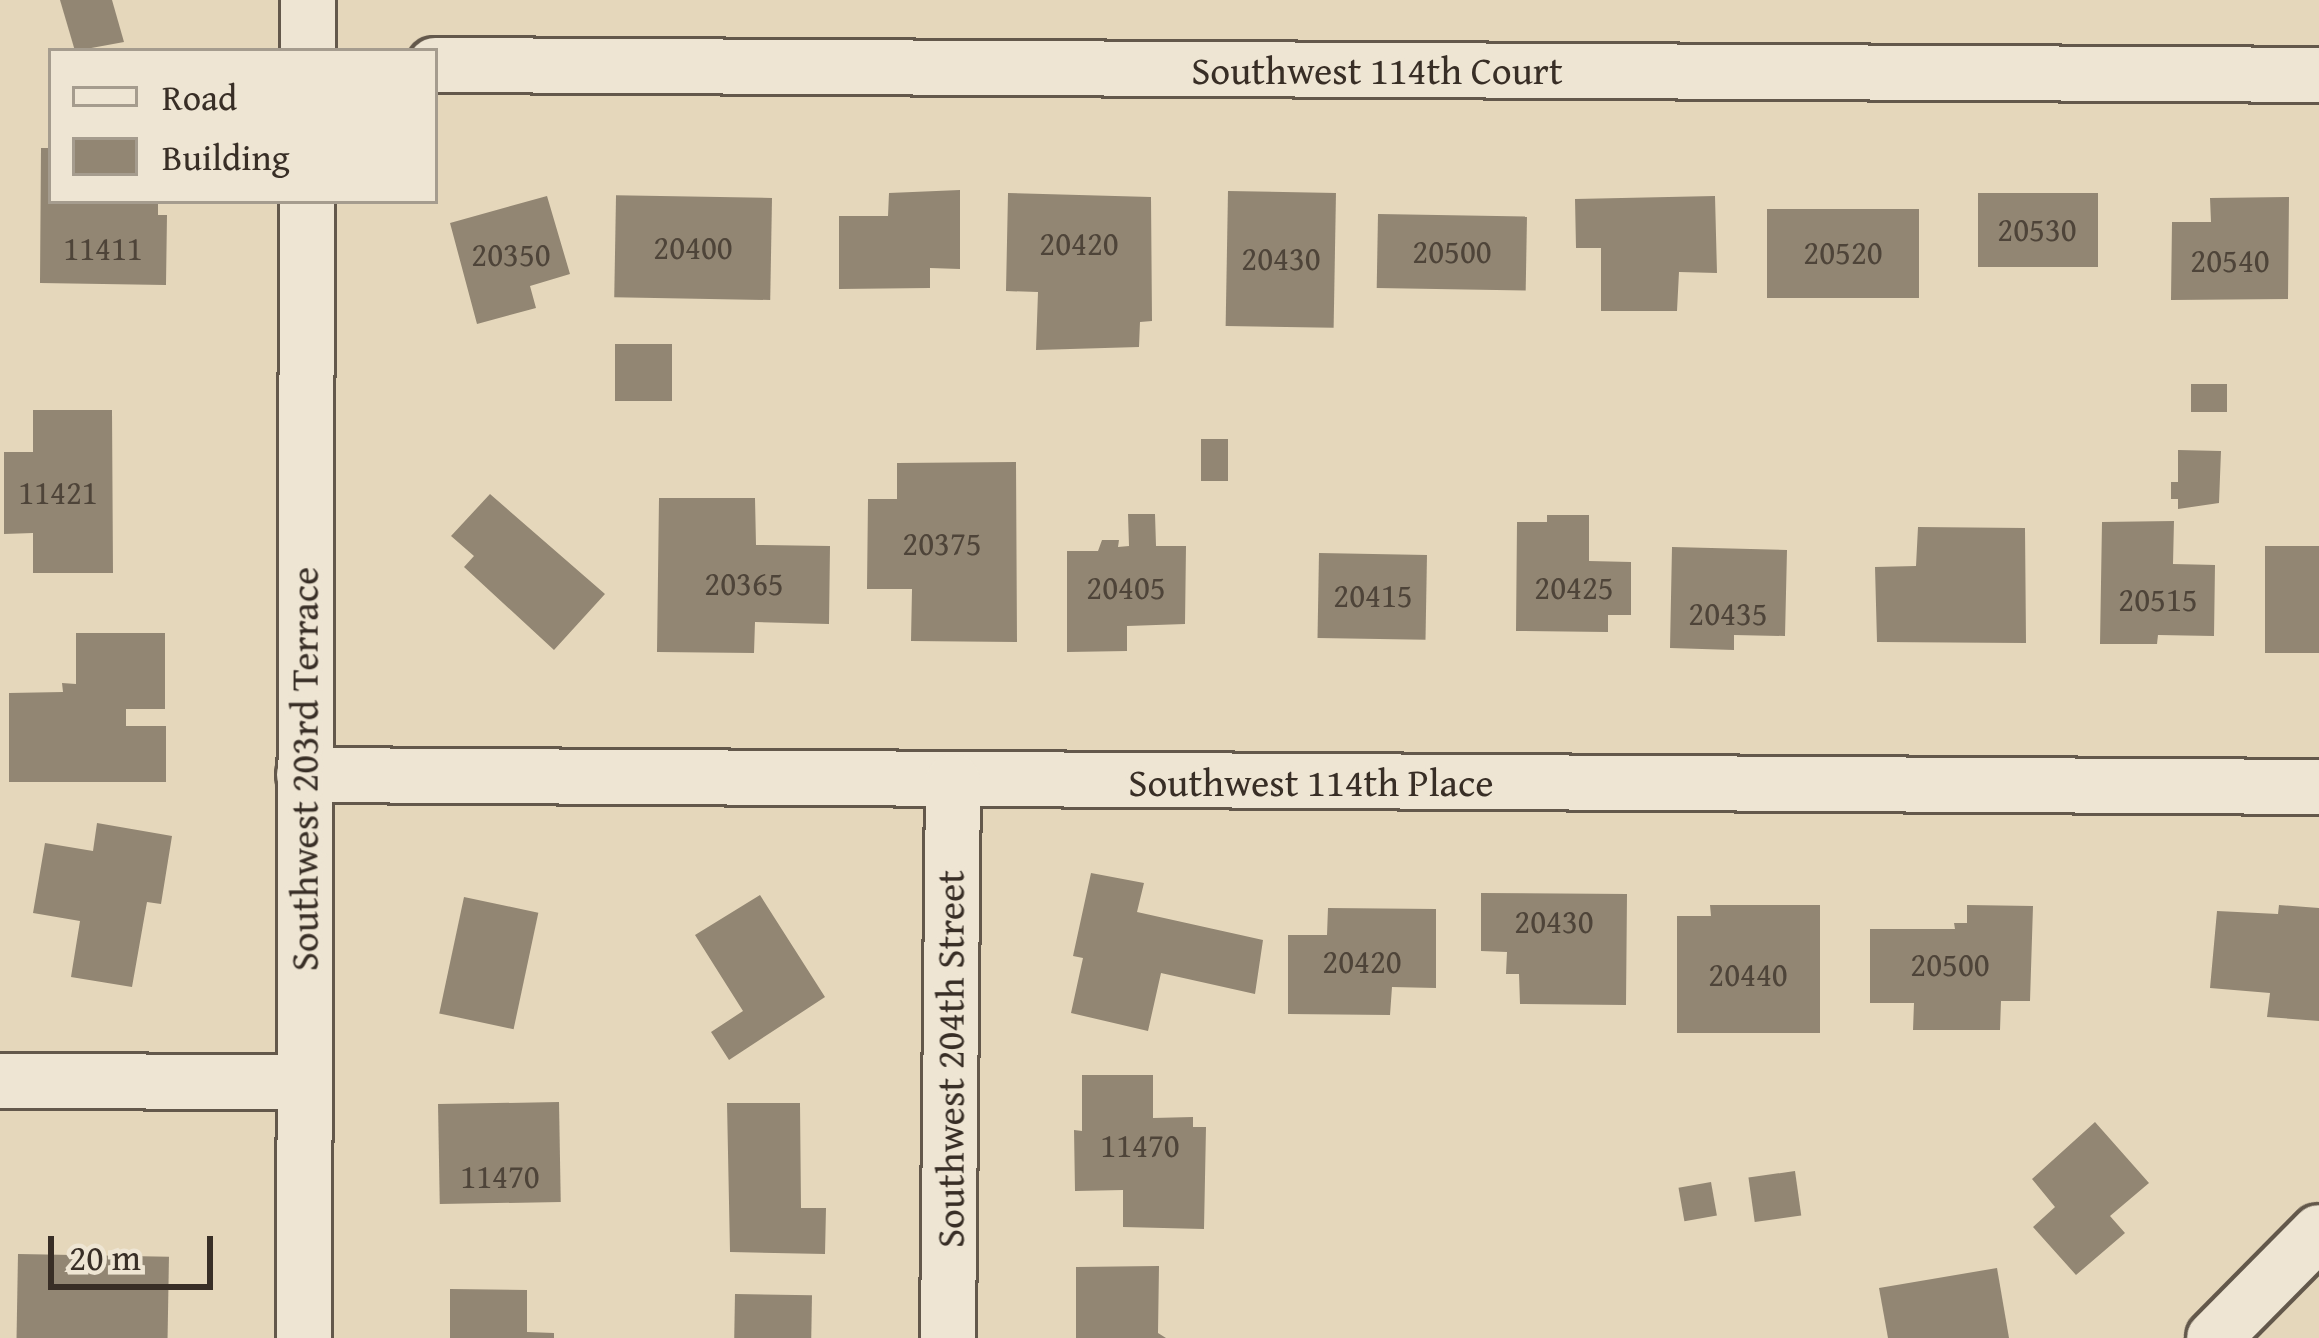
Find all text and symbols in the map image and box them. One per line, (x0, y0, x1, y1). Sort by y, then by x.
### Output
street label: Southwest 114th Court (1191, 47, 1563, 93)
legend (48, 48, 438, 204)
text: Road (162, 70, 237, 123)
text: Building (162, 130, 290, 183)
house number: 20530 (1997, 210, 2077, 250)
house number: 20420 (1039, 224, 1119, 264)
house number: 20400 (653, 228, 733, 268)
house number: 11411 (63, 229, 143, 269)
house number: 20500 (1412, 232, 1492, 272)
house number: 20520 (1803, 233, 1883, 273)
house number: 20350 (471, 235, 551, 275)
house number: 20430 (1241, 239, 1321, 279)
house number: 20540 (2190, 241, 2270, 281)
house number: 11421 (18, 473, 98, 513)
house number: 20375 (902, 524, 982, 564)
house number: 20365 (704, 564, 784, 604)
street label: Southwest 203rd Terrace (281, 567, 327, 971)
house number: 20405 (1086, 568, 1166, 608)
house number: 20425 (1534, 568, 1614, 608)
house number: 20415 (1333, 576, 1413, 616)
house number: 20515 (2118, 580, 2198, 620)
house number: 20435 (1688, 594, 1768, 634)
street label: Southwest 114th Place (1128, 759, 1494, 805)
street label: Southwest 204th Street (927, 870, 973, 1248)
house number: 20430 (1514, 902, 1594, 942)
house number: 20420 (1322, 942, 1402, 982)
house number: 20500 (1910, 945, 1990, 985)
house number: 20440 (1708, 955, 1788, 995)
house number: 11470 (1100, 1126, 1180, 1166)
house number: 11470 (460, 1157, 540, 1197)
scale bar (54, 1212, 219, 1286)
text: 20 m (69, 1230, 141, 1283)

